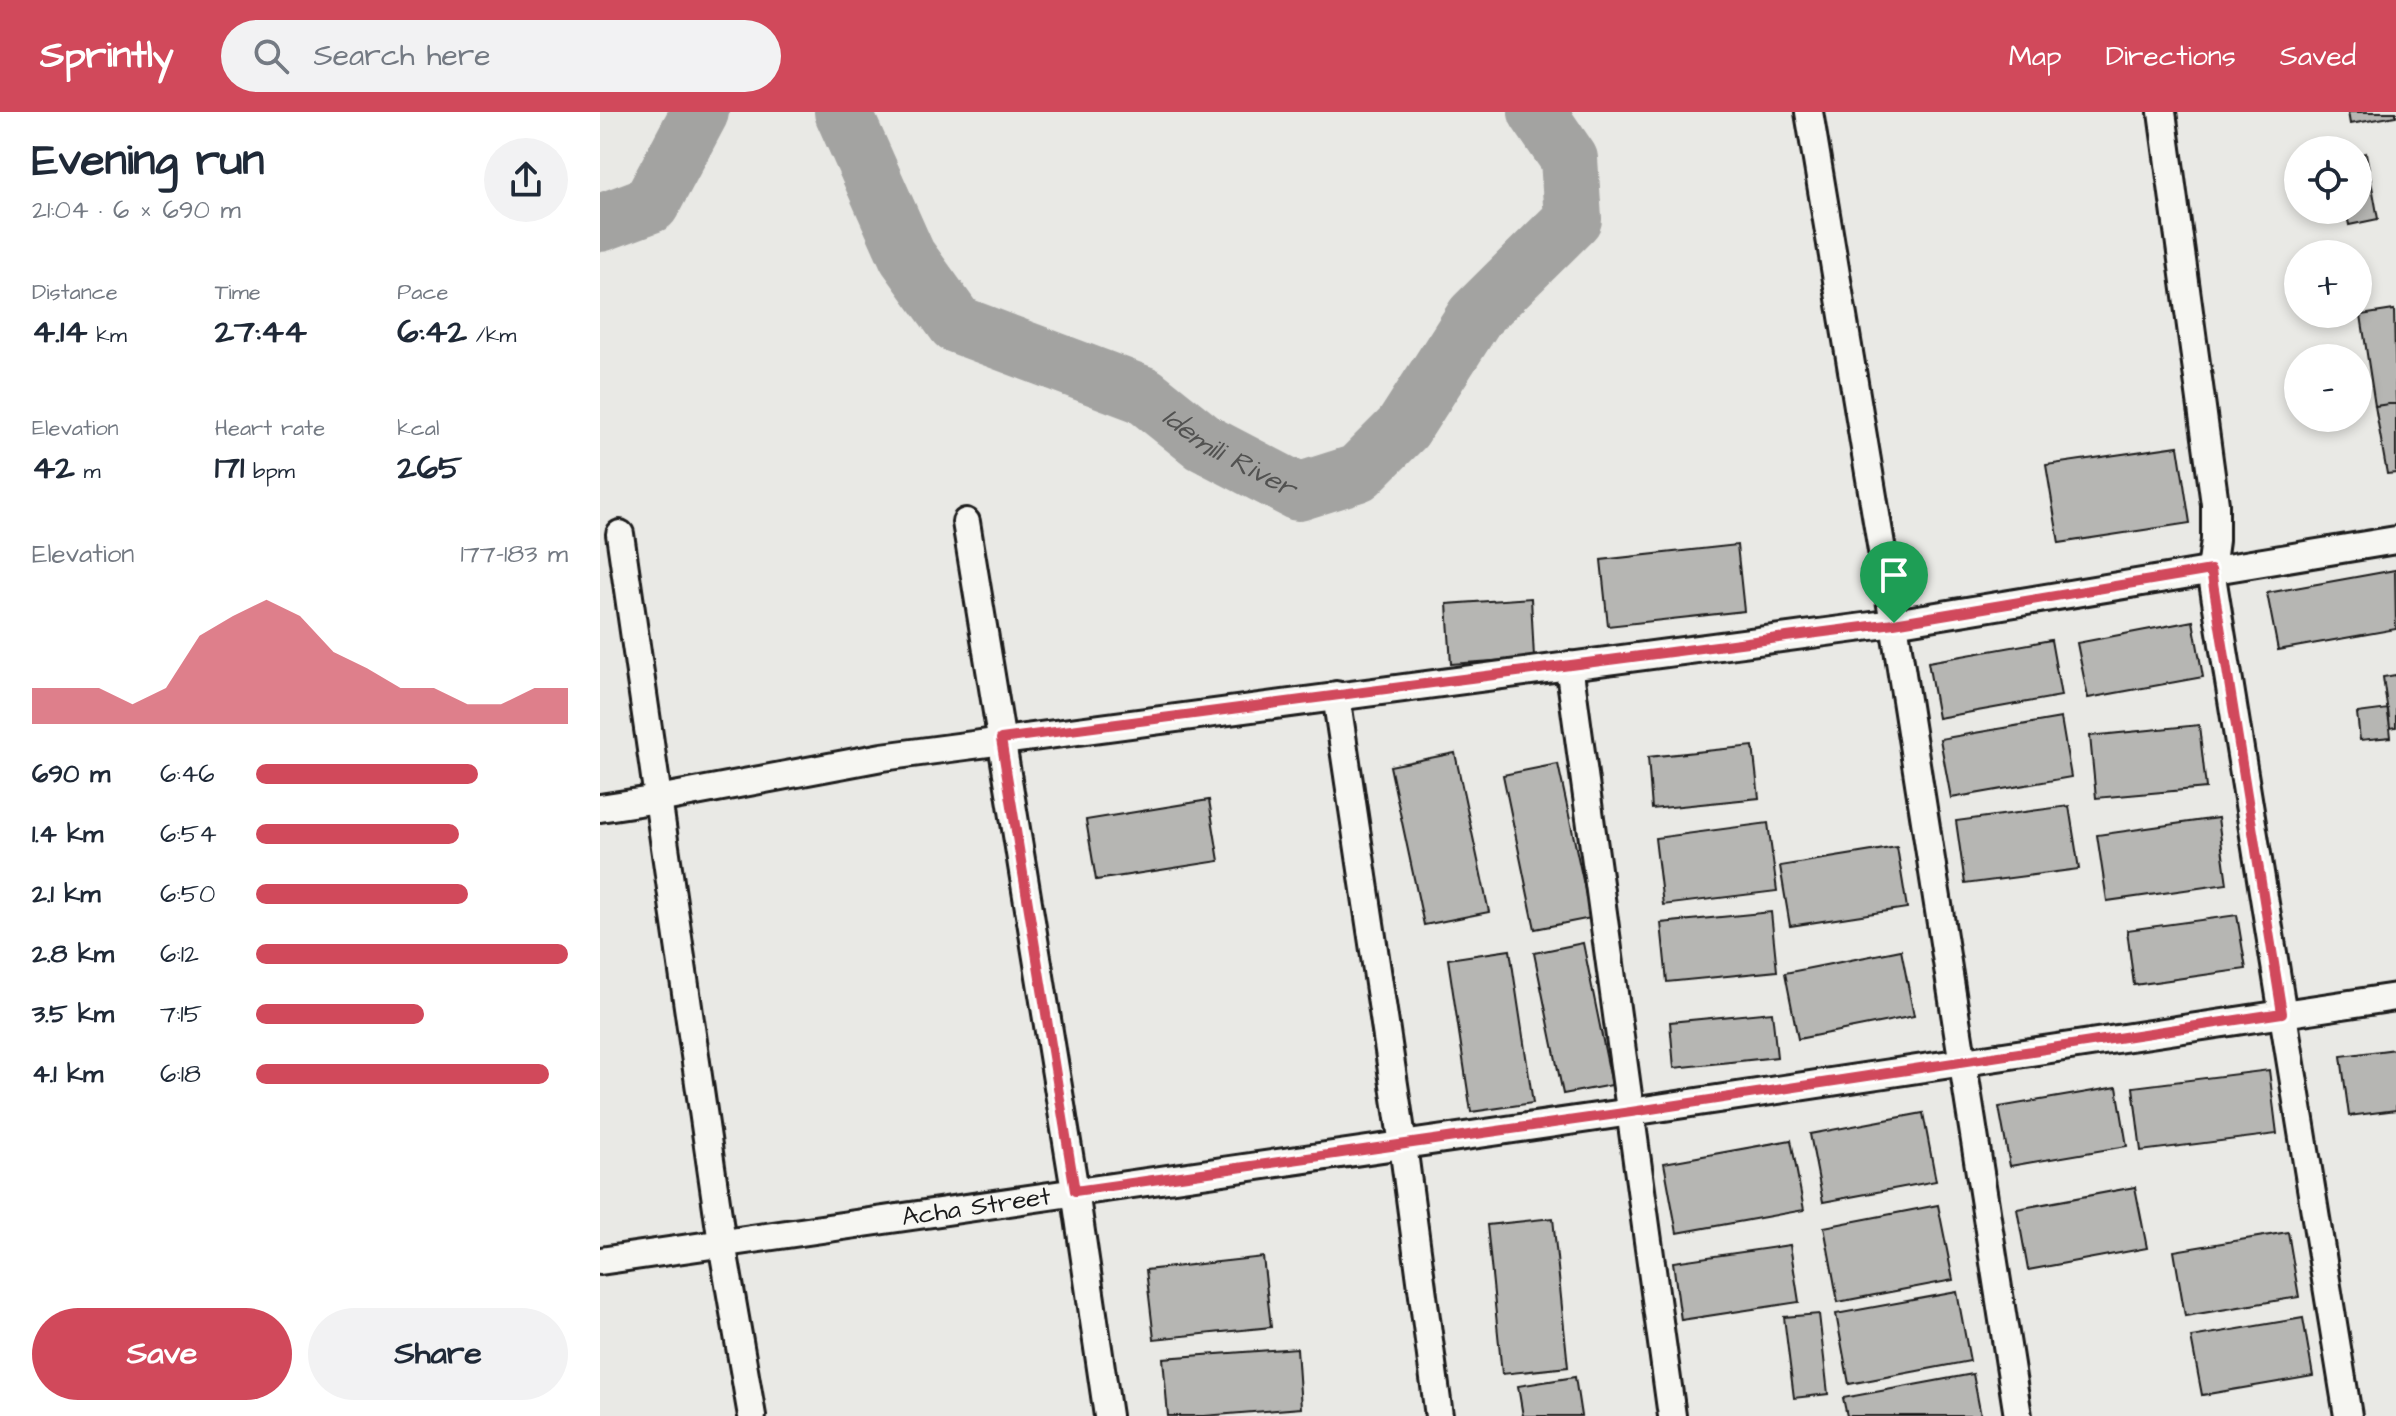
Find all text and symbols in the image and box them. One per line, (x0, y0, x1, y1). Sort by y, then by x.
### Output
search box (221, 20, 781, 92)
text: Sprintly (40, 30, 173, 82)
icon: search (249, 34, 293, 78)
text: Search here (313, 35, 491, 77)
text: Map (2009, 37, 2062, 76)
text: Directions (2106, 37, 2236, 76)
text: Saved (2280, 37, 2356, 76)
text: Evening run (32, 131, 264, 192)
map controls (2284, 136, 2372, 432)
button: locate (2284, 136, 2372, 224)
button: share (484, 138, 568, 222)
text: 21:04 · 6 × 690 m (32, 192, 241, 228)
button: + (2284, 240, 2372, 328)
text: Distance (32, 277, 118, 308)
text: Time (215, 277, 261, 308)
text: Pace (397, 277, 448, 308)
text: 4.14 (32, 308, 87, 356)
text: 27:44 (215, 308, 307, 356)
text: 6:42 (397, 308, 467, 356)
text: km (87, 320, 127, 351)
text: /km (467, 320, 516, 351)
button: − (2284, 344, 2372, 432)
water label: Idemili River (1155, 398, 1305, 508)
text: Elevation (32, 413, 119, 444)
text: Heart rate (215, 413, 325, 444)
text: kcal (397, 413, 439, 444)
text: 42 (32, 444, 75, 492)
text: 171 (215, 444, 244, 492)
text: 265 (397, 444, 462, 492)
text: m (75, 456, 101, 487)
text: bpm (244, 456, 295, 487)
text: Elevation (32, 536, 134, 572)
text: 177–183 m (461, 536, 568, 572)
pin (1860, 541, 1928, 623)
icon: arrive (1872, 553, 1916, 597)
text: 690 m (32, 756, 110, 792)
text: 6:46 (160, 756, 215, 792)
text: 1.4 km (32, 816, 103, 852)
text: 6:54 (160, 816, 217, 852)
text: 2.1 km (32, 876, 100, 912)
text: 6:50 (160, 876, 215, 912)
text: 2.8 km (32, 936, 114, 972)
text: 6:12 (160, 936, 199, 972)
text: 3.5 km (32, 996, 114, 1032)
text: 7:15 (160, 996, 202, 1032)
text: 4.1 km (32, 1056, 103, 1092)
text: 6:18 (160, 1056, 201, 1092)
street label: Acha Street (899, 1178, 1053, 1235)
button: Save (32, 1308, 292, 1400)
button: Share (308, 1308, 568, 1400)

